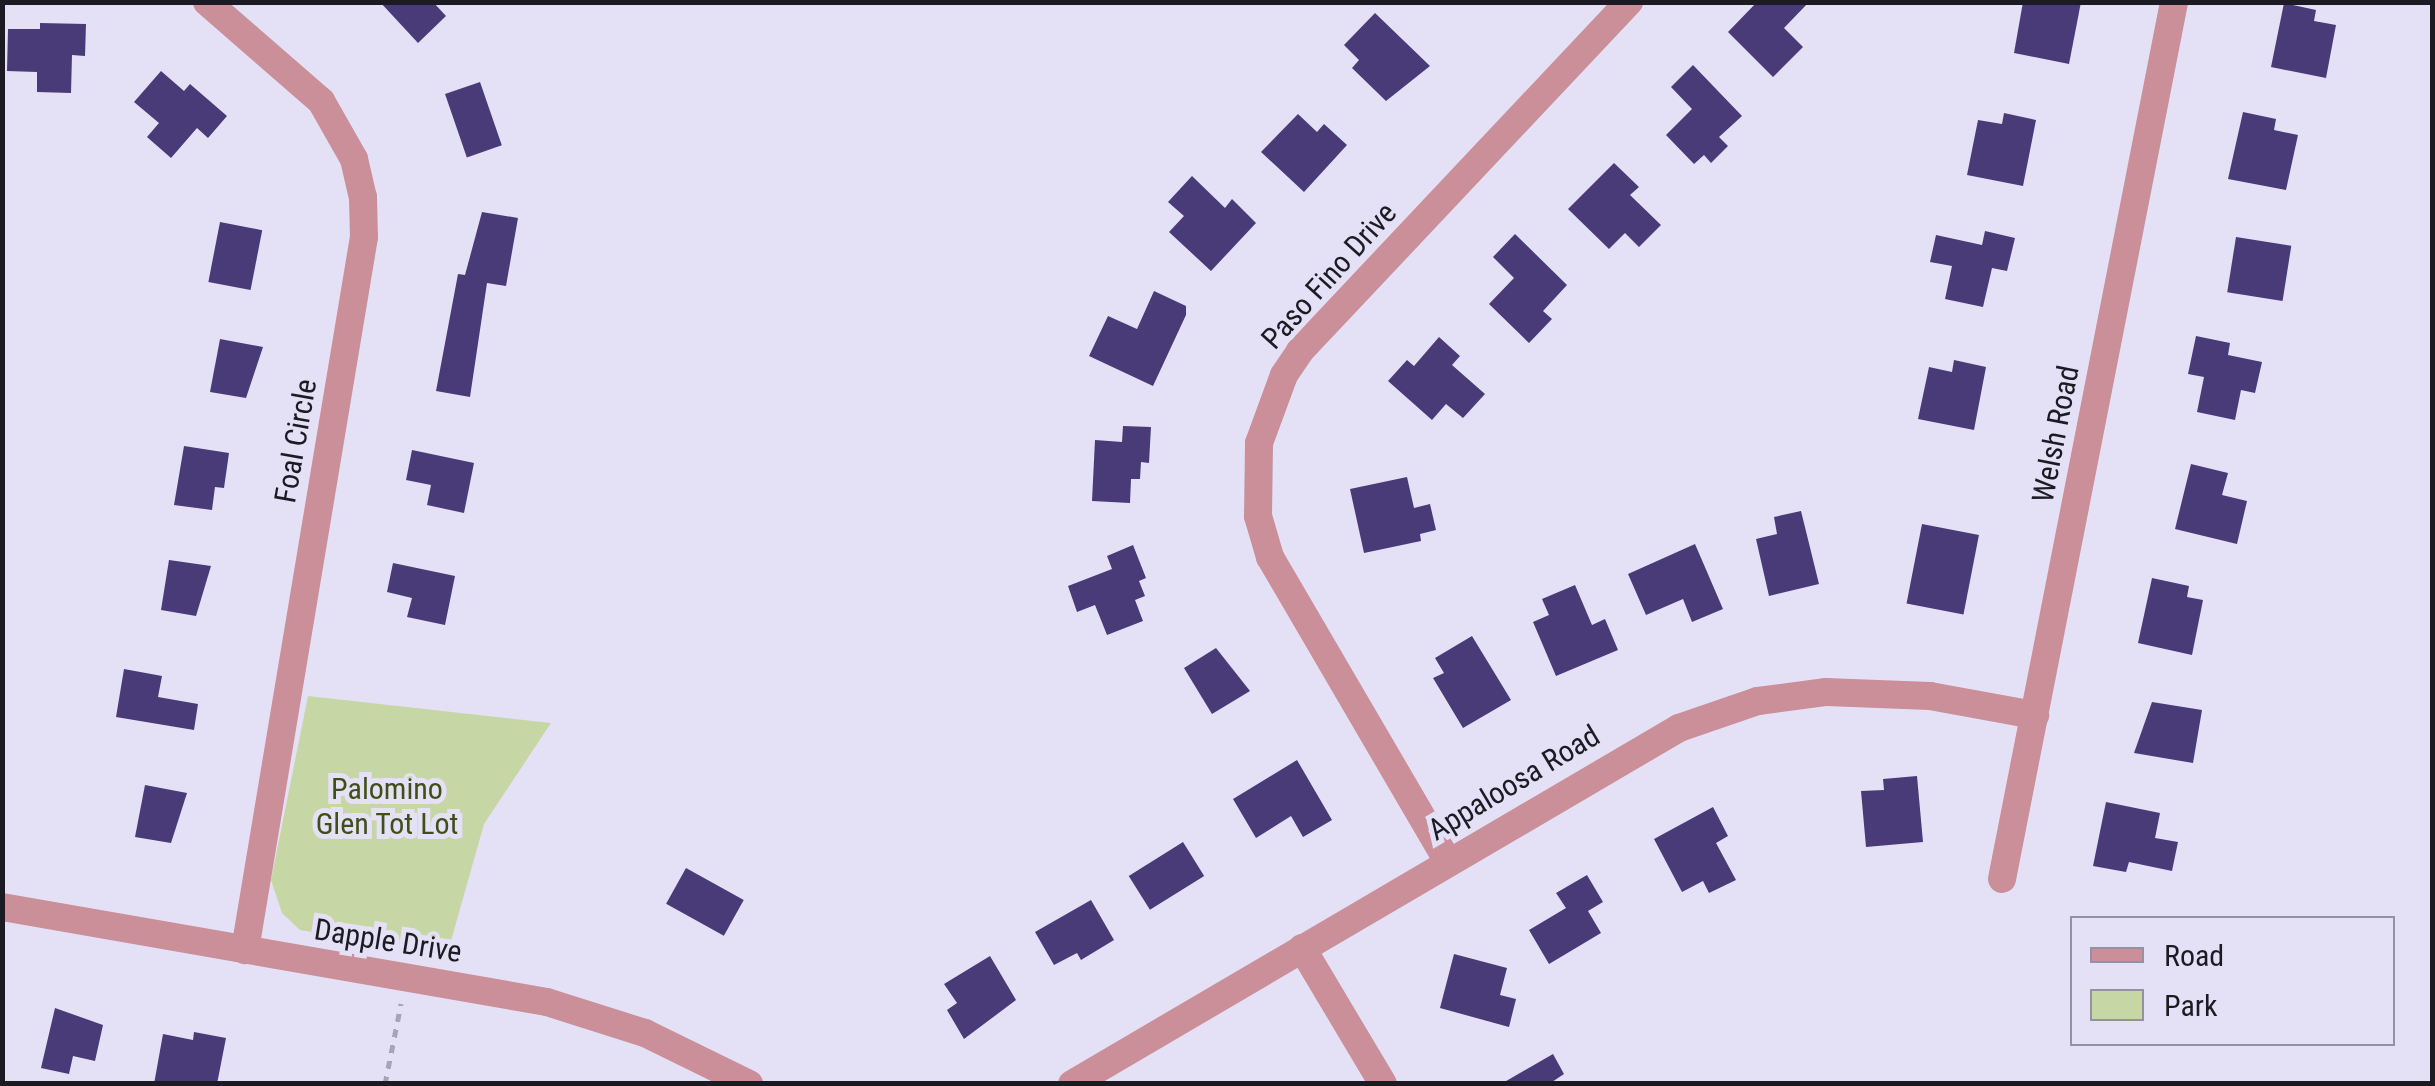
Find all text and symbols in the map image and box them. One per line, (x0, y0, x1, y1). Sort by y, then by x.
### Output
street label: Paso Fino Drive (1254, 196, 1404, 356)
street label: Welsh Road (2025, 363, 2087, 505)
street label: Foal Circle (267, 376, 325, 506)
street label: Appaloosa Road (1422, 718, 1606, 848)
park label: Palomino Glen Tot Lot (315, 771, 459, 842)
street label: Dapple Drive (312, 912, 464, 970)
legend (2070, 916, 2395, 1046)
text: Road (2164, 938, 2224, 973)
text: Park (2164, 988, 2218, 1023)

